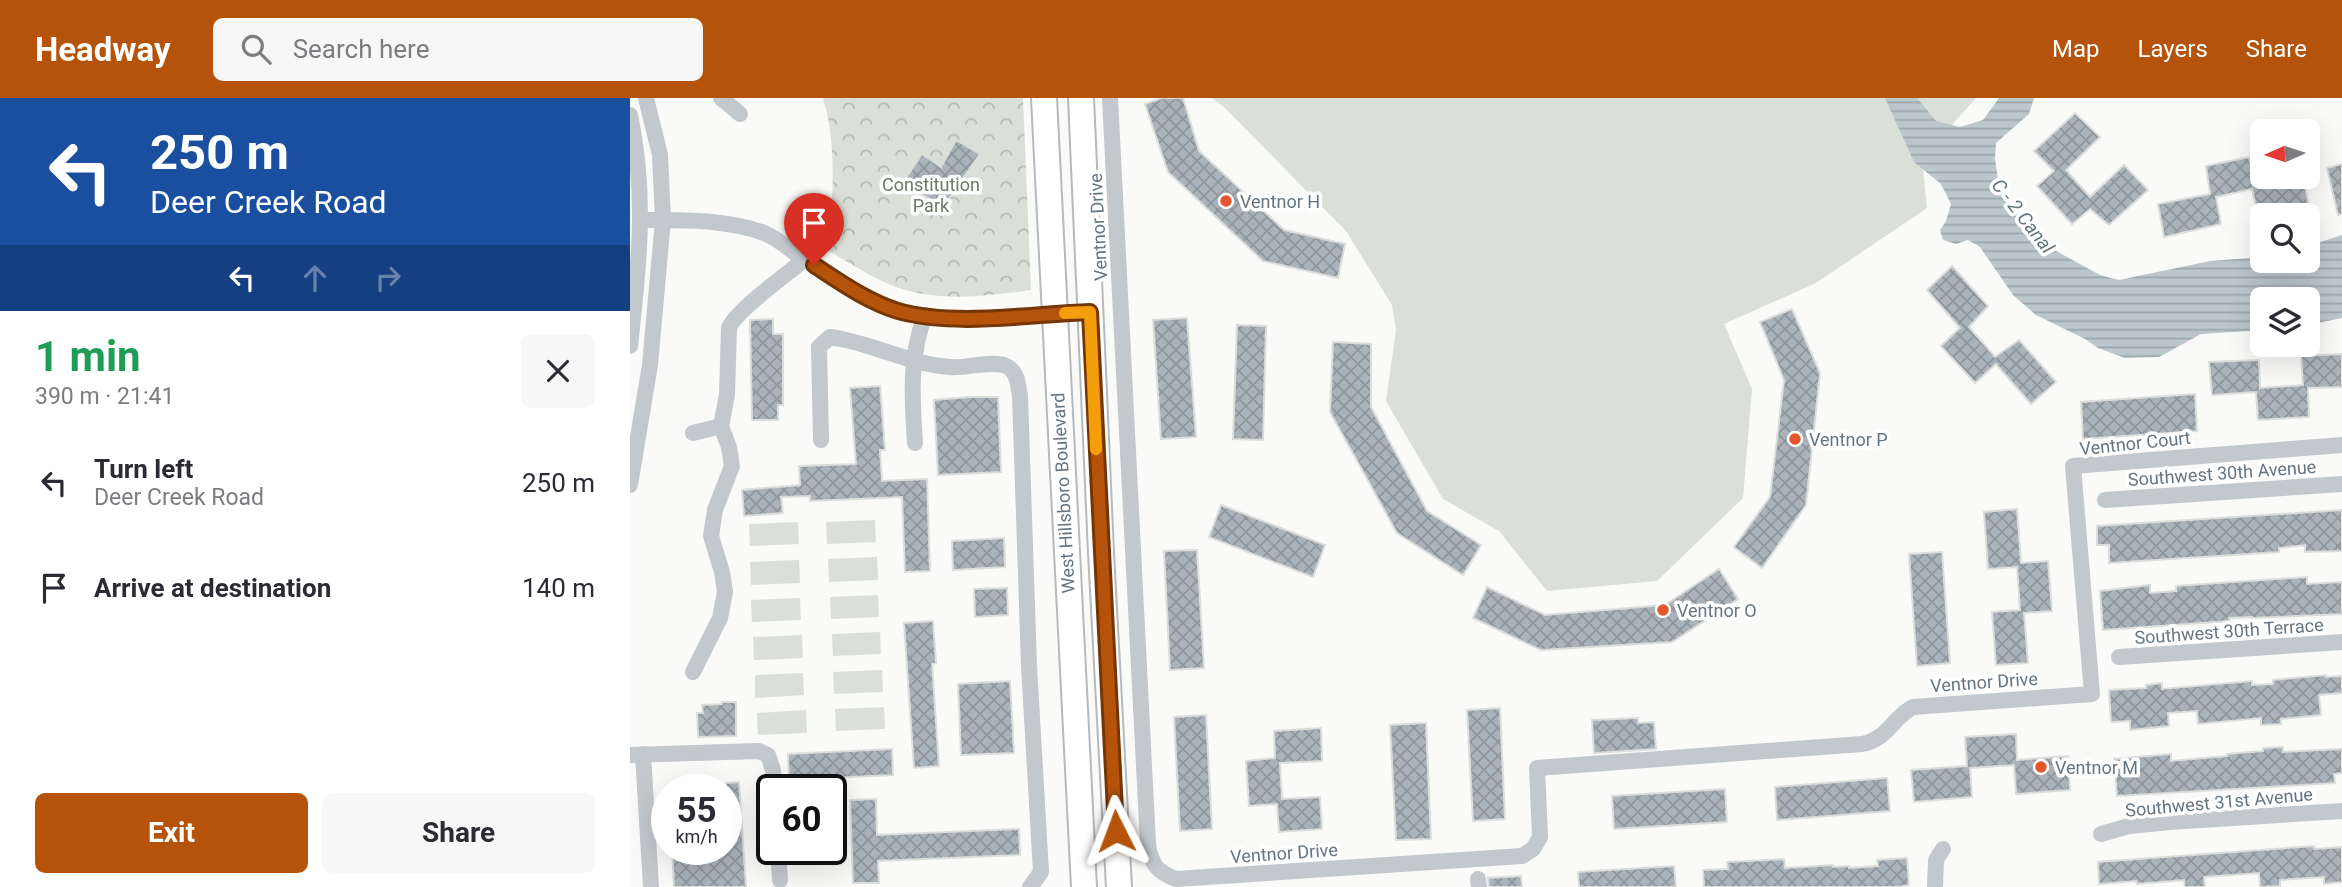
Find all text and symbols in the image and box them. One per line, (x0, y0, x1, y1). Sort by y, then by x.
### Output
search box (213, 18, 703, 81)
text: Headway (35, 30, 171, 69)
icon: search (237, 30, 275, 68)
text: Search here (293, 34, 429, 64)
text: Map (2052, 35, 2100, 63)
text: Layers (2138, 35, 2208, 63)
text: Share (2246, 35, 2307, 63)
north arrow (2250, 119, 2320, 189)
map controls (2250, 119, 2320, 357)
text: 250 m (150, 124, 289, 181)
icon: left (35, 126, 126, 217)
street label: Ventnor Drive (1085, 173, 1111, 281)
park label: Constitution Park (882, 174, 980, 216)
water label: C - 2 Canal (1987, 174, 2060, 258)
text: Deer Creek Road (150, 183, 387, 221)
place label: Ventnor H (1240, 191, 1320, 212)
pin (784, 193, 844, 265)
marker: Ventnor H (1218, 193, 1234, 209)
button: search (2250, 203, 2320, 273)
icon: arrive (795, 204, 833, 242)
icon: left (223, 259, 261, 297)
icon: ahead (296, 259, 334, 297)
icon: right (369, 259, 407, 297)
button: layers (2250, 287, 2320, 357)
text: 1 min (35, 332, 141, 381)
button: close (521, 334, 595, 408)
text: 390 m · 21:41 (35, 383, 174, 410)
street label: West Hillsboro Boulevard (1047, 392, 1079, 594)
street label: Ventnor Court (2078, 427, 2192, 459)
place label: Ventnor P (1809, 429, 1888, 450)
marker: Ventnor P (1787, 431, 1803, 447)
text: Turn left (94, 454, 193, 484)
street label: Southwest 30th Avenue (2127, 456, 2317, 490)
icon: left (35, 464, 73, 502)
text: 250 m (522, 468, 595, 498)
text: Deer Creek Road (94, 484, 264, 511)
icon: arrive (35, 569, 73, 607)
text: Arrive at destination (94, 573, 331, 603)
text: 140 m (522, 573, 595, 603)
place label: Ventnor O (1677, 600, 1757, 621)
marker: Ventnor O (1655, 602, 1671, 618)
street label: Southwest 30th Terrace (2134, 614, 2324, 648)
street label: Ventnor Drive (1930, 668, 2038, 696)
place label: Ventnor M (2055, 757, 2138, 778)
marker: Ventnor M (2033, 759, 2049, 775)
speed limit sign: 60 (756, 774, 847, 865)
street label: Southwest 31st Avenue (2124, 783, 2314, 821)
text: 55 (676, 790, 717, 831)
button: Exit (35, 793, 308, 873)
button: Share (322, 793, 595, 873)
position arrow (1079, 794, 1153, 868)
text: km/h (675, 826, 718, 847)
street label: Ventnor Drive (1230, 839, 1338, 867)

